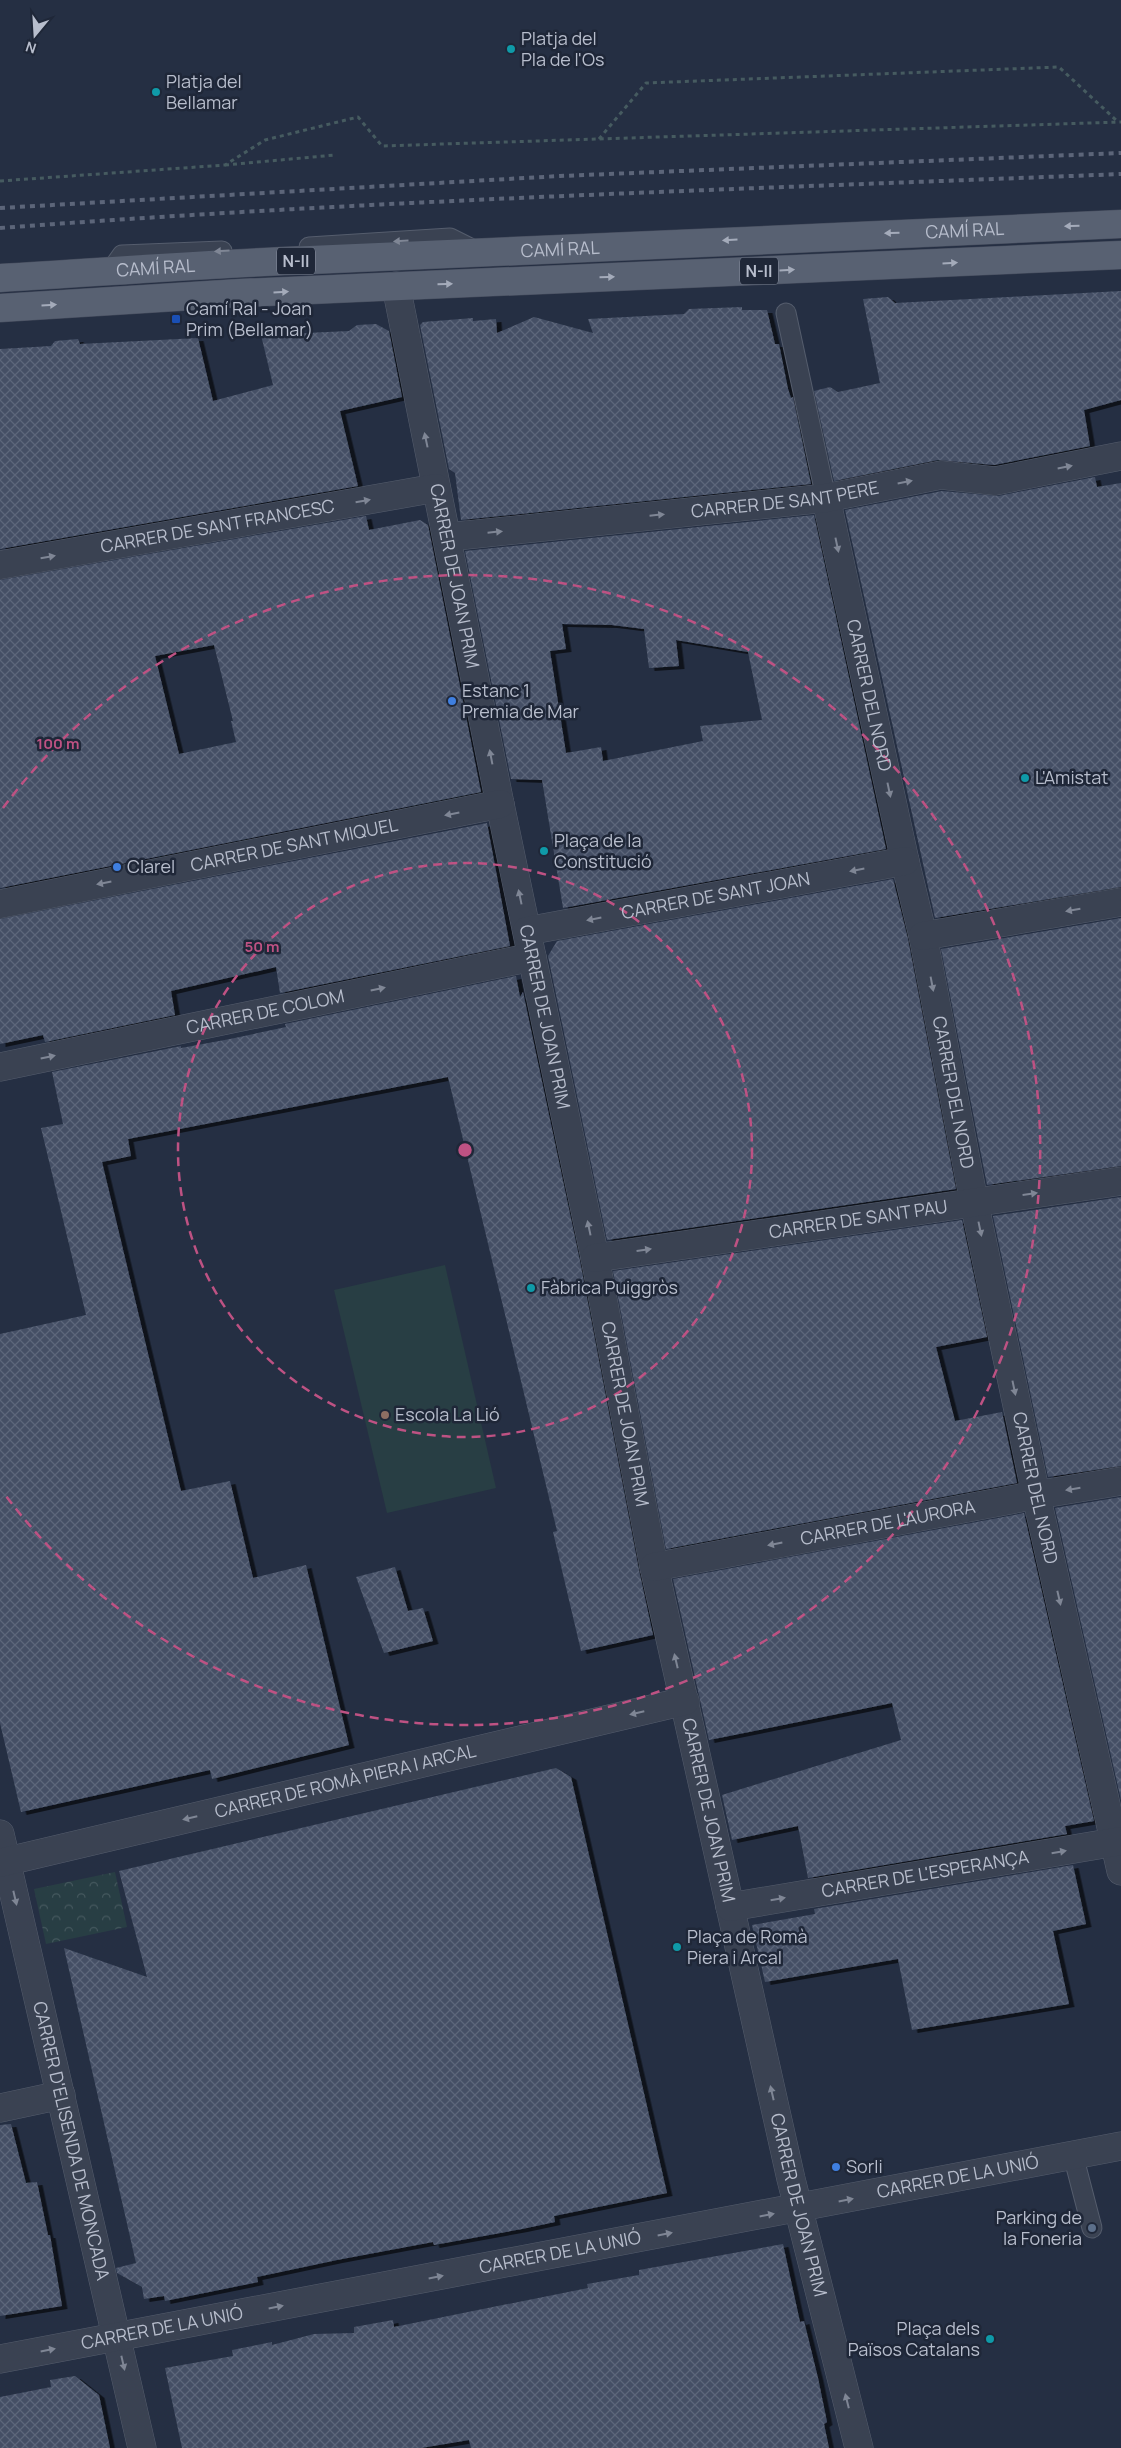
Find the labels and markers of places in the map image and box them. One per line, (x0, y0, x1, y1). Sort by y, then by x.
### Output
place label: Platja del Pla de l'Os (521, 26, 604, 71)
marker: Platja del Pla de l'Os (505, 43, 517, 55)
place label: Platja del Bellamar (166, 69, 242, 114)
marker: Platja del Bellamar (150, 86, 162, 98)
place label: Camí Ral - Joan Prim (Bellamar) (186, 296, 313, 341)
marker: Camí Ral - Joan Prim (Bellamar) (170, 313, 182, 325)
place label: Estanc 1 Premia de Mar (462, 678, 579, 723)
marker: Estanc 1 Premia de Mar (446, 695, 458, 707)
place label: L'Amistat (1035, 765, 1108, 789)
marker: L'Amistat (1019, 772, 1031, 784)
place label: Plaça de la Constitució (554, 828, 652, 873)
marker: Plaça de la Constitució (538, 845, 550, 857)
place label: Clarel (127, 854, 175, 878)
marker: Clarel (111, 861, 123, 873)
centre of rings (456, 1141, 474, 1159)
place label: Fàbrica Puiggròs (541, 1275, 678, 1299)
marker: Fàbrica Puiggròs (525, 1282, 537, 1294)
place label: Escola La Lió (395, 1402, 500, 1426)
marker: Escola La Lió (379, 1409, 391, 1421)
place label: Plaça de Romà Piera i Arcal (687, 1924, 808, 1969)
marker: Plaça de Romà Piera i Arcal (671, 1941, 683, 1953)
place label: Sorli (846, 2154, 883, 2178)
marker: Sorli (830, 2161, 842, 2173)
place label: Parking de la Foneria (996, 2205, 1082, 2250)
marker: Parking de la Foneria (1086, 2222, 1098, 2234)
place label: Plaça dels Països Catalans (848, 2316, 980, 2361)
marker: Plaça dels Països Catalans (984, 2333, 996, 2345)

